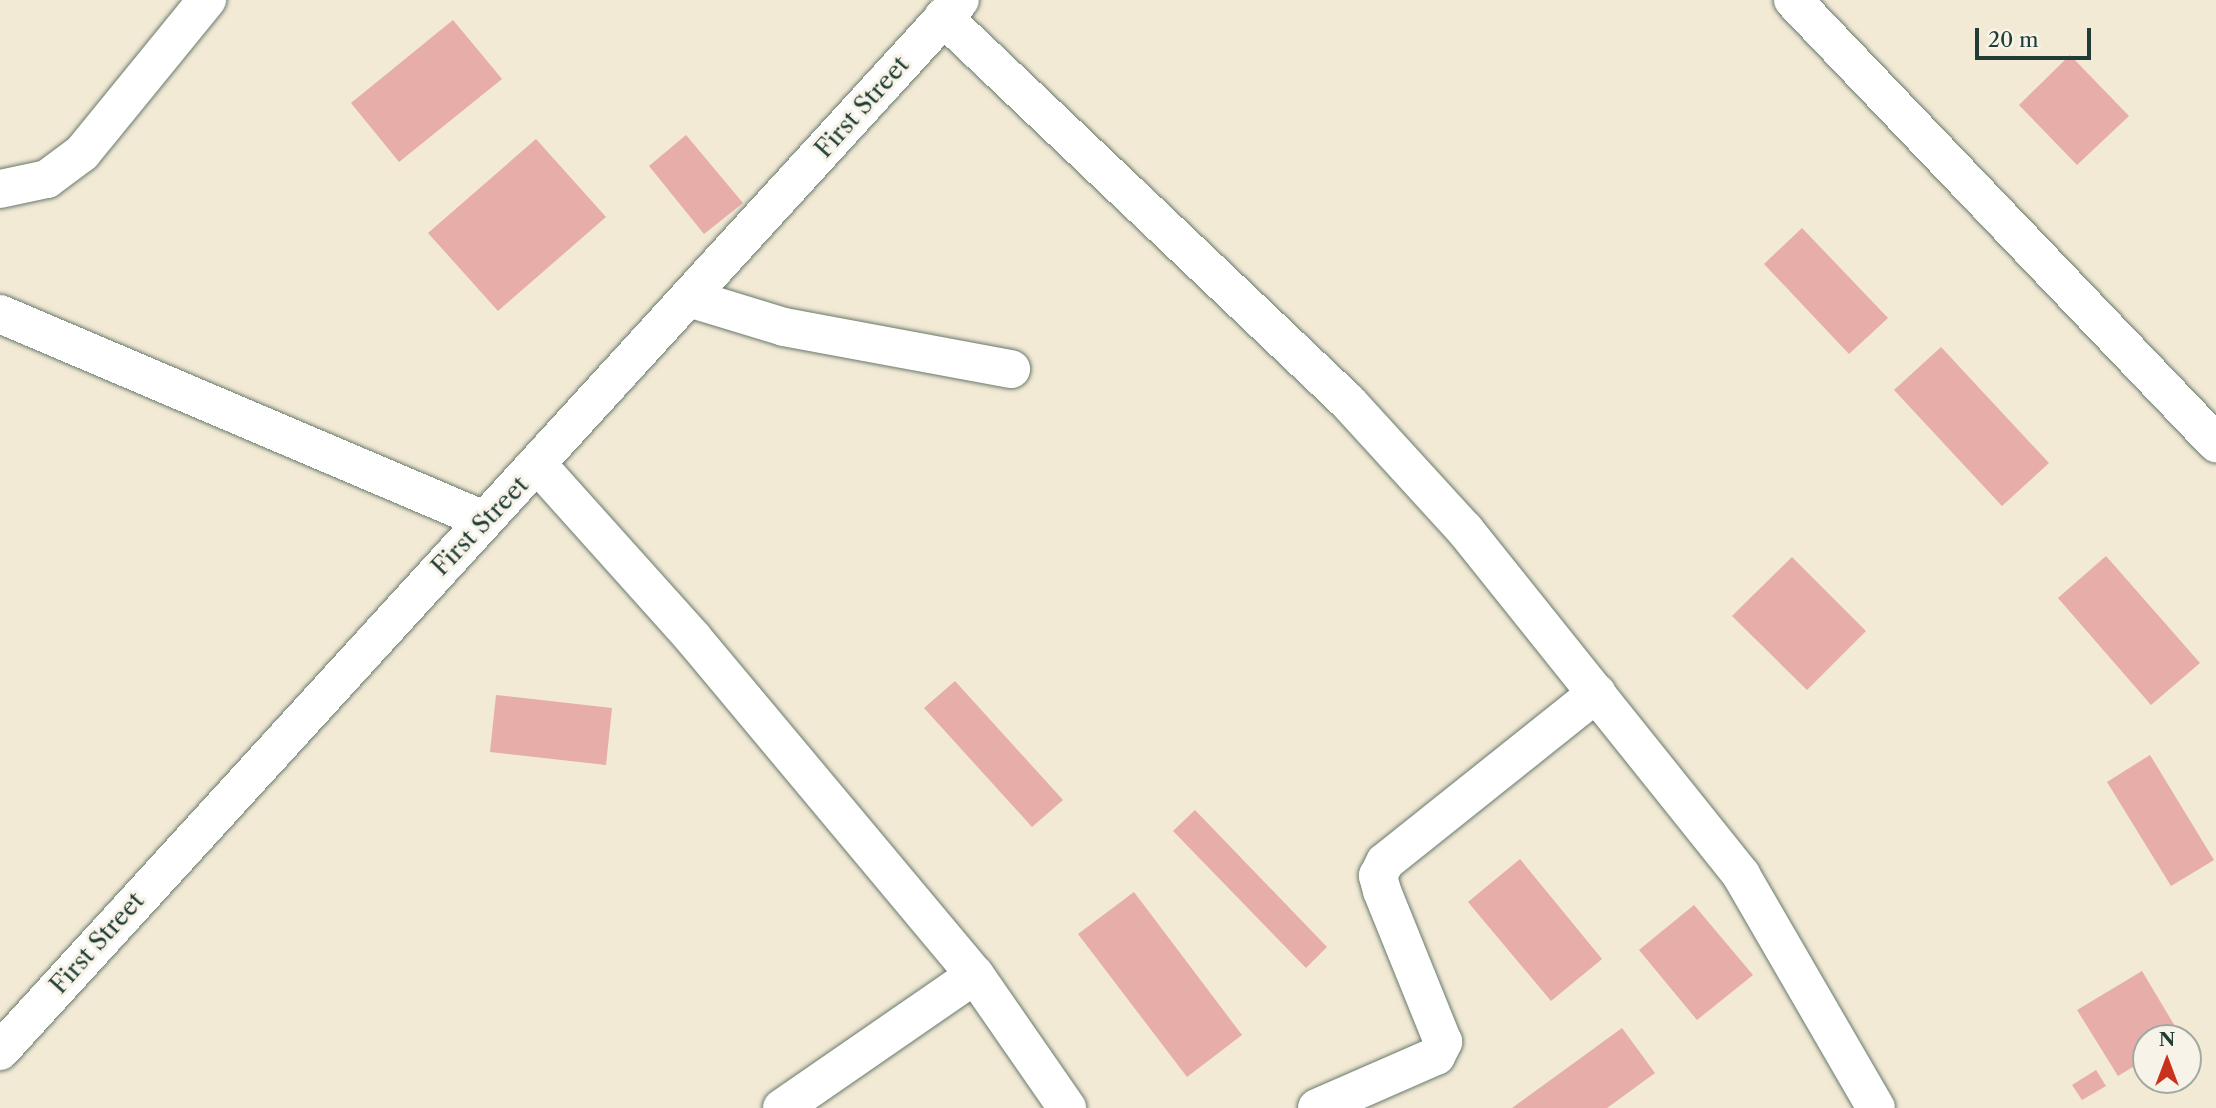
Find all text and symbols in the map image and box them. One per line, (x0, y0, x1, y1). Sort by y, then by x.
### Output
scale bar (1978, 14, 2094, 58)
text: 20 m (1988, 27, 2039, 52)
street label: First Street (809, 50, 915, 164)
street label: First Street (426, 471, 534, 581)
street label: First Street (44, 886, 150, 1000)
north arrow (2132, 1024, 2202, 1094)
text: N (2159, 1028, 2175, 1051)

